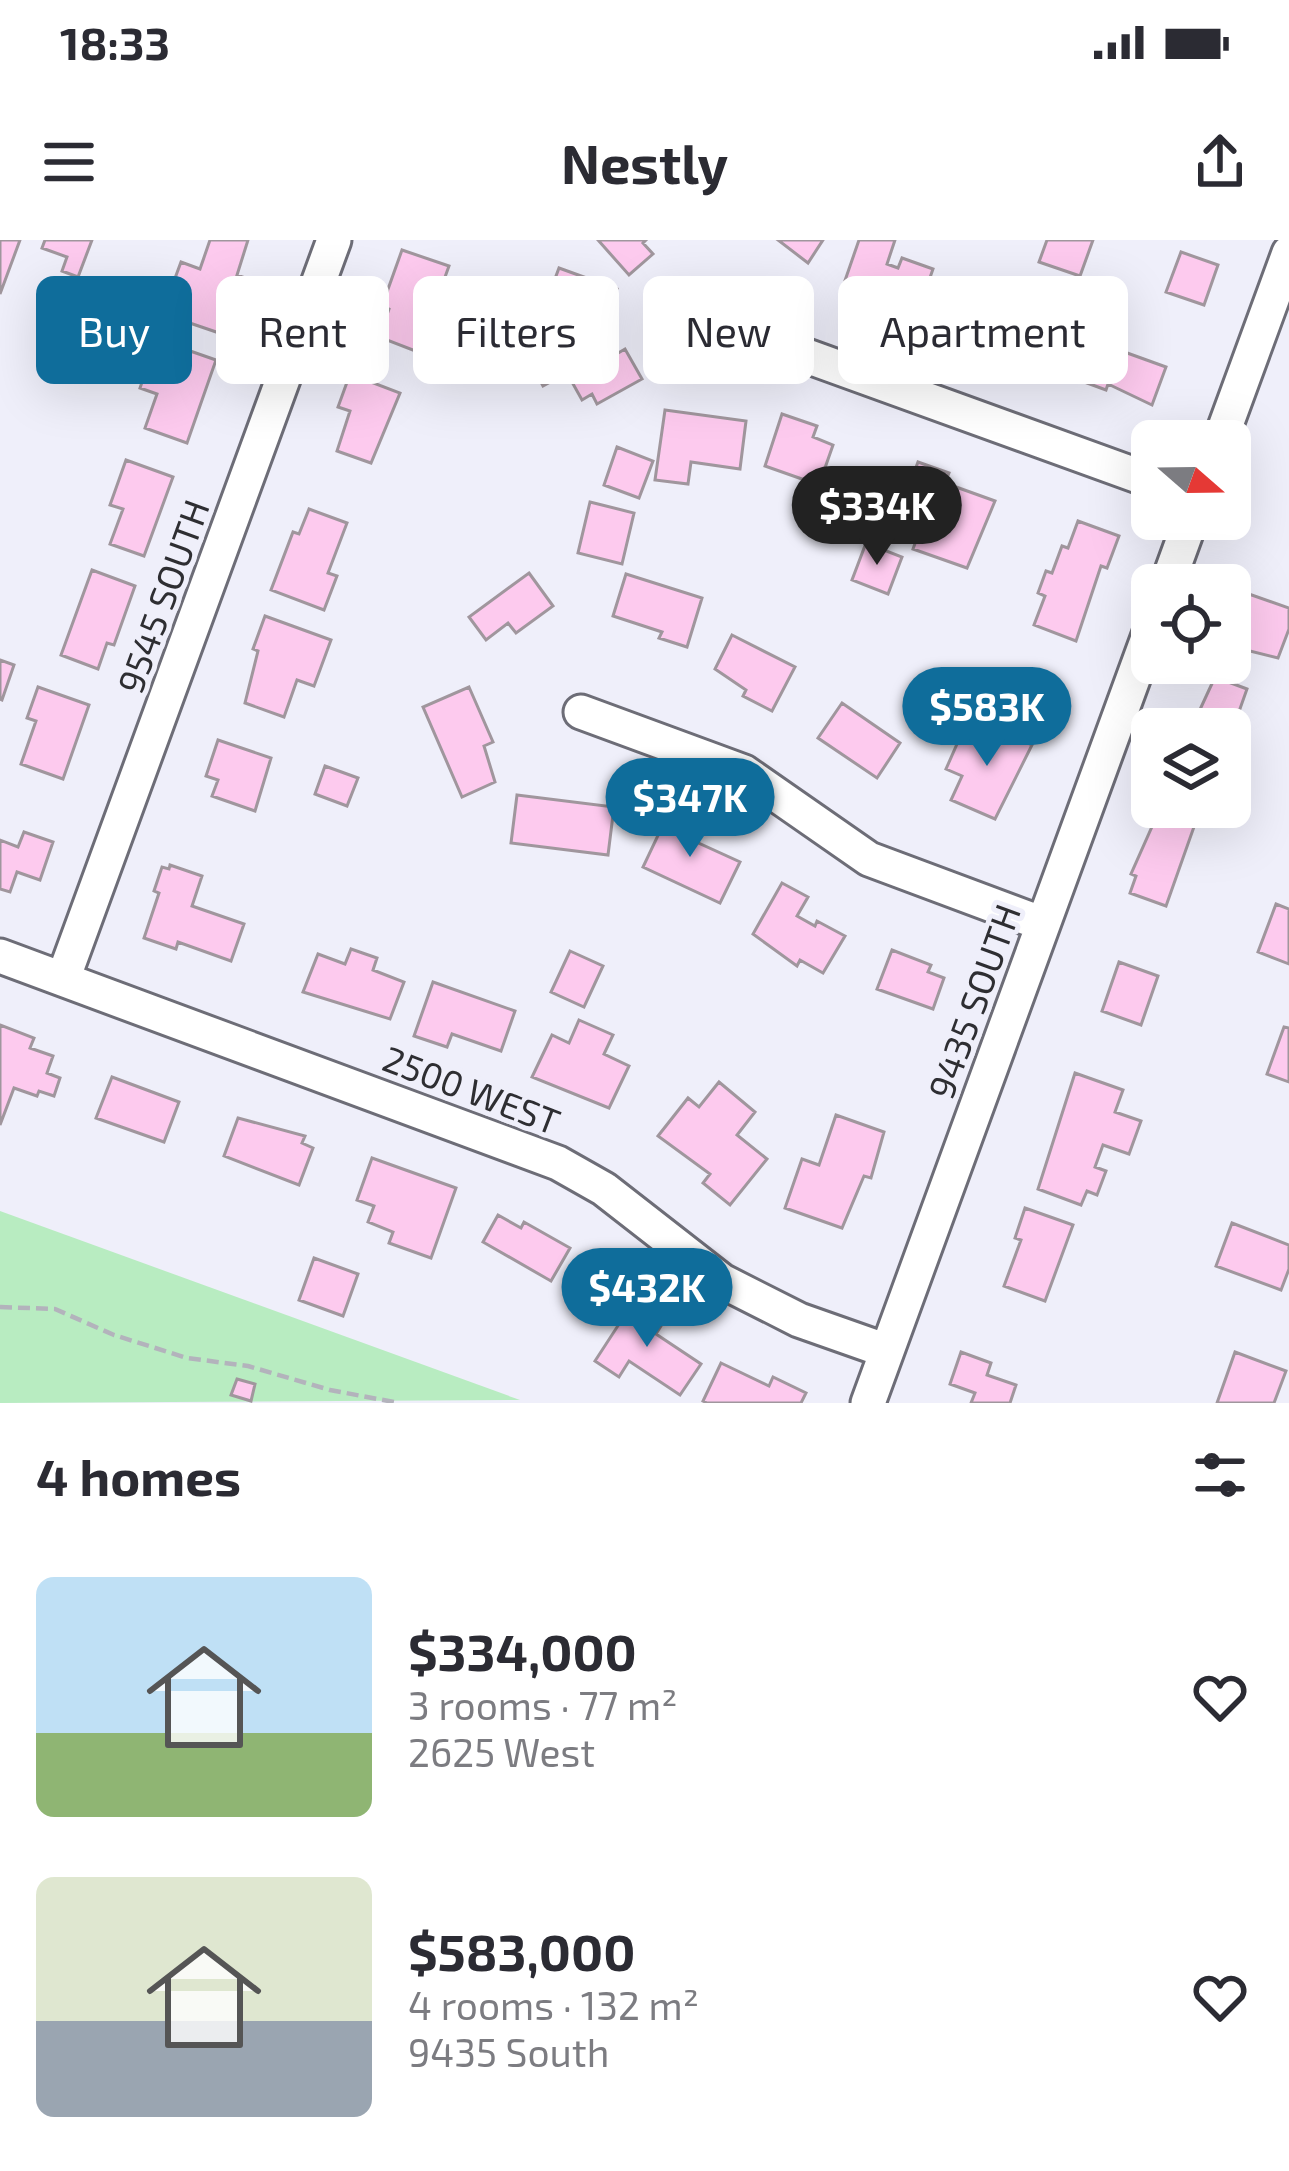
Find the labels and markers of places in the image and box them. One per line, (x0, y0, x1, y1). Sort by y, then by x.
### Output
pin: $334K (793, 466, 961, 568)
pin: $583K (903, 667, 1071, 769)
pin: $347K (606, 758, 774, 860)
pin: $432K (563, 1248, 731, 1350)

